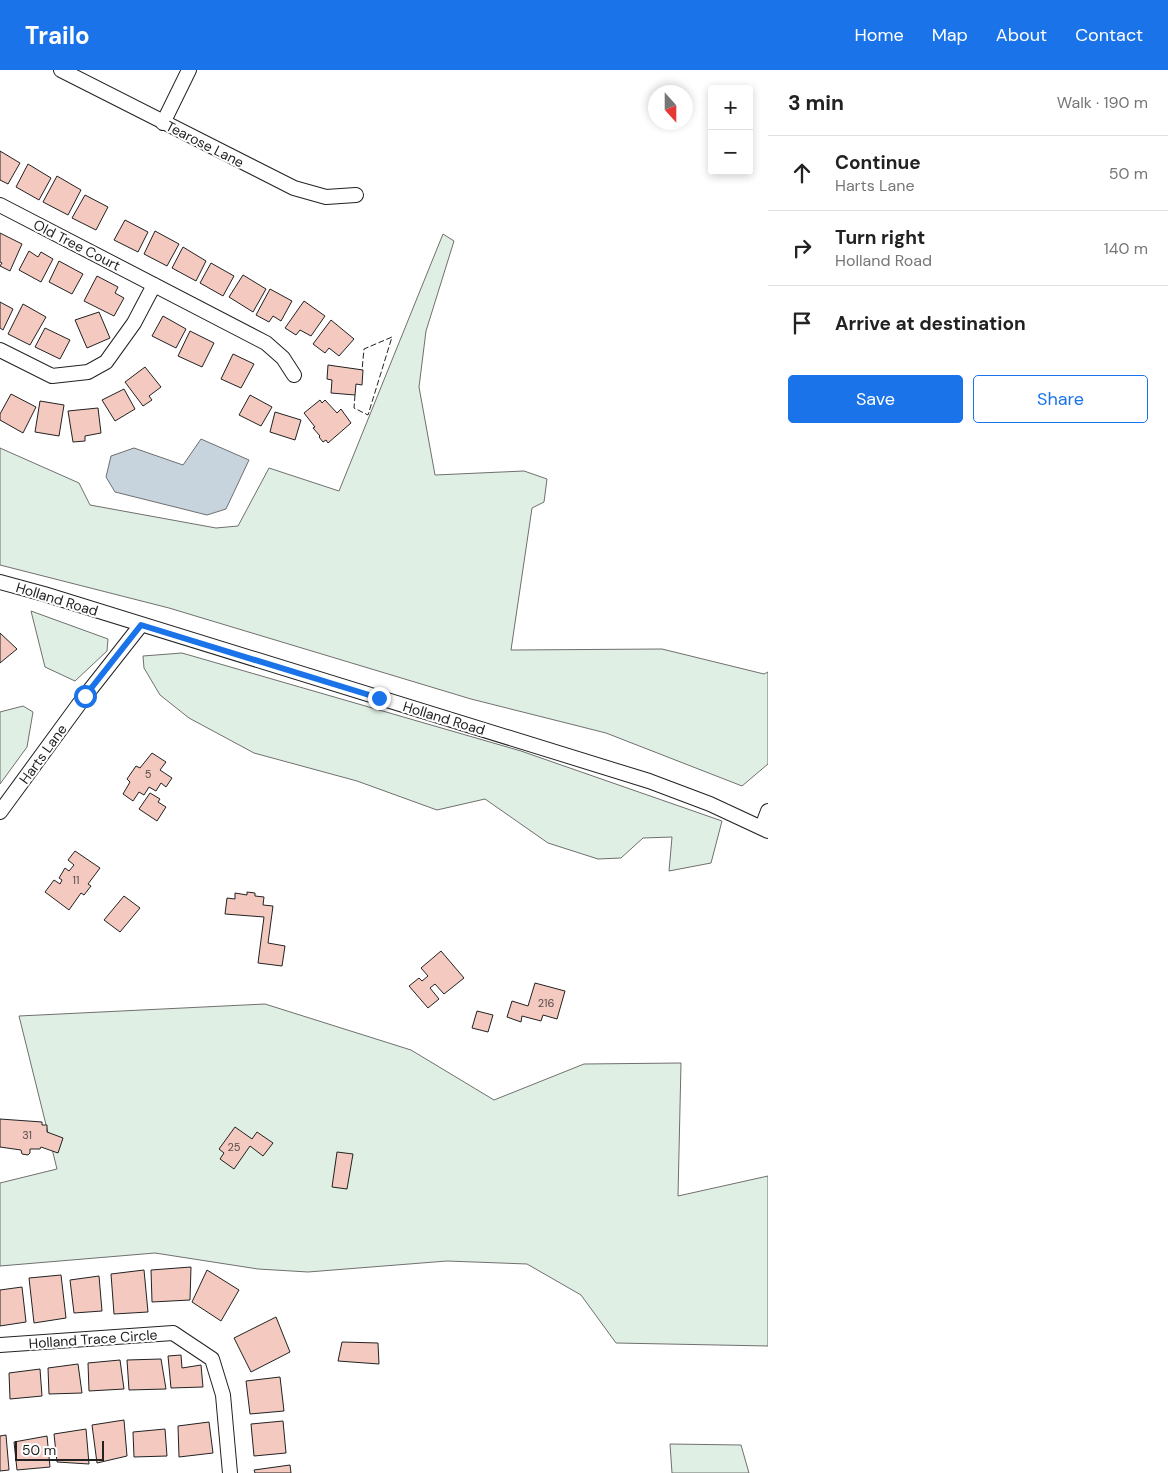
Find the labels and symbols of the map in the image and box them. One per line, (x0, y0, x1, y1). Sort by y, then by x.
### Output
north arrow (648, 85, 693, 130)
street label: Tearose Lane (163, 117, 247, 171)
street label: Old Tree Court (31, 215, 123, 275)
street label: Holland Road (14, 578, 100, 620)
route start (74, 685, 97, 708)
route end (368, 687, 391, 710)
street label: Holland Road (401, 697, 487, 739)
street label: Harts Lane (15, 721, 71, 787)
house number: 5 (145, 767, 152, 781)
house number: 11 (73, 873, 79, 887)
house number: 216 (538, 996, 554, 1010)
house number: 31 (22, 1128, 32, 1142)
house number: 25 (227, 1140, 241, 1154)
street label: Holland Trace Circle (28, 1326, 158, 1352)
scale bar (15, 1438, 104, 1461)

